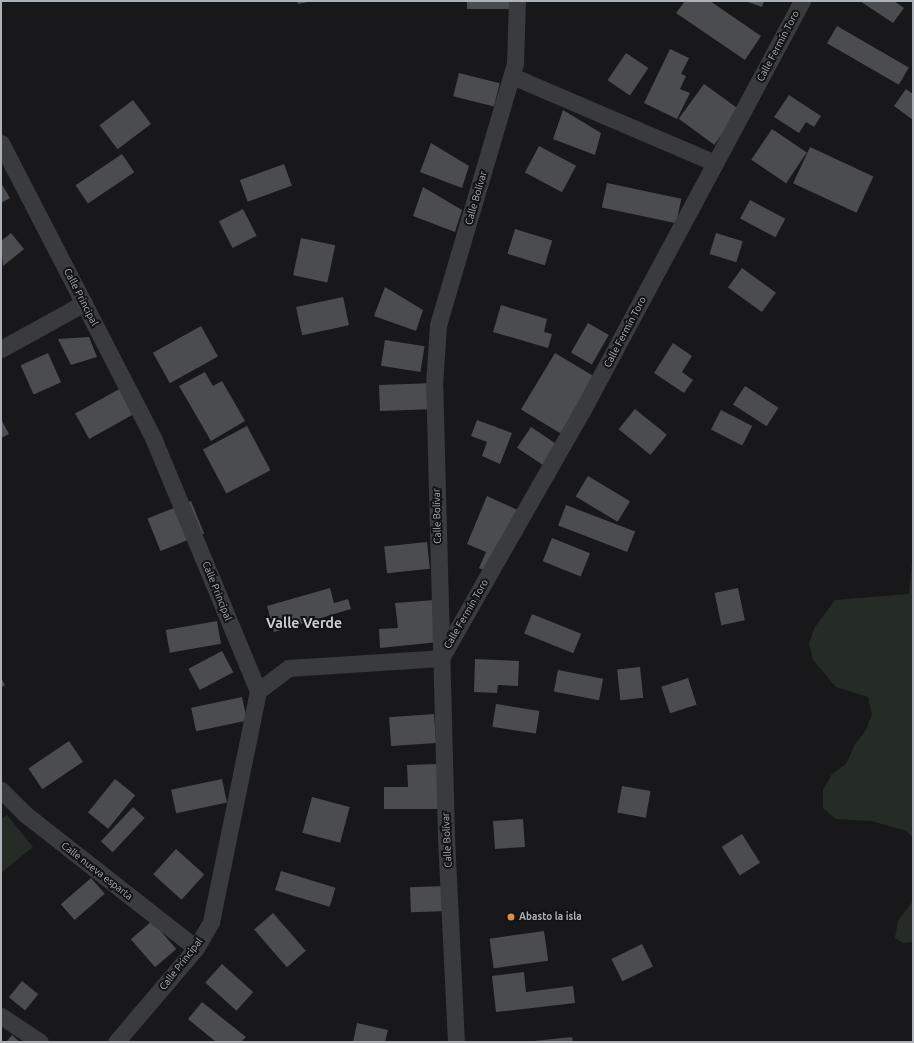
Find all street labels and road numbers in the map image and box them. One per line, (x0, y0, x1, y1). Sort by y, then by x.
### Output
street label: Calle Fermín Toro (754, 9, 802, 83)
street label: Calle Bolívar (463, 170, 489, 226)
street label: Calle Principal (61, 266, 101, 328)
street label: Calle Fermín Toro (601, 295, 649, 369)
street label: Calle Bolívar (431, 488, 443, 544)
street label: Calle Principal (200, 560, 234, 622)
street label: Calle Fermín Toro (441, 577, 491, 651)
street label: Calle Bolívar (440, 812, 454, 868)
street label: Calle nueva esparta (59, 839, 135, 903)
street label: Calle Principal (157, 936, 205, 992)

